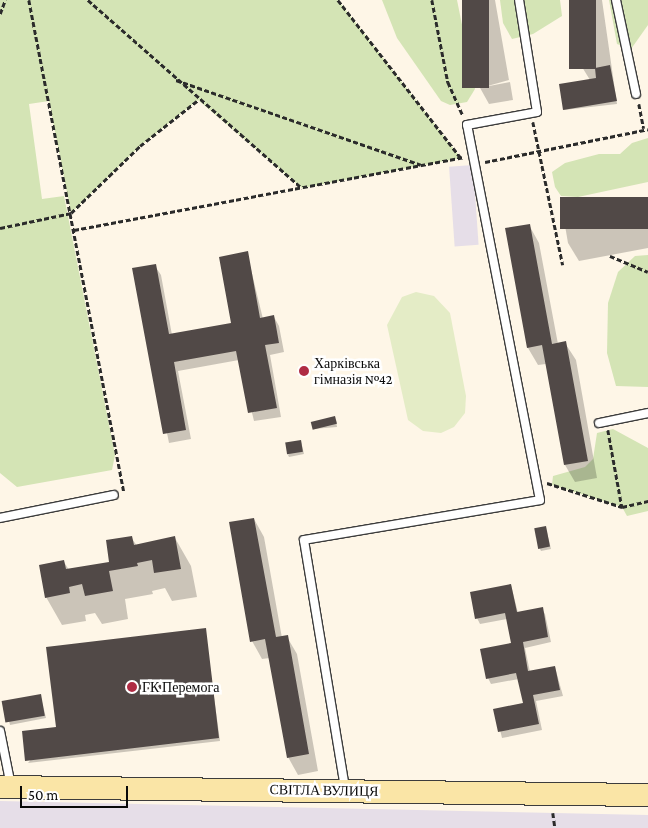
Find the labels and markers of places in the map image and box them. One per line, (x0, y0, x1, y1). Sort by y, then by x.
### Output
place label: Харківська гімназія №42 (314, 355, 392, 388)
marker: Харківська гімназія №42 (298, 365, 310, 377)
place label: ГК Перемога (142, 679, 219, 695)
marker: ГК Перемога (126, 681, 138, 693)

